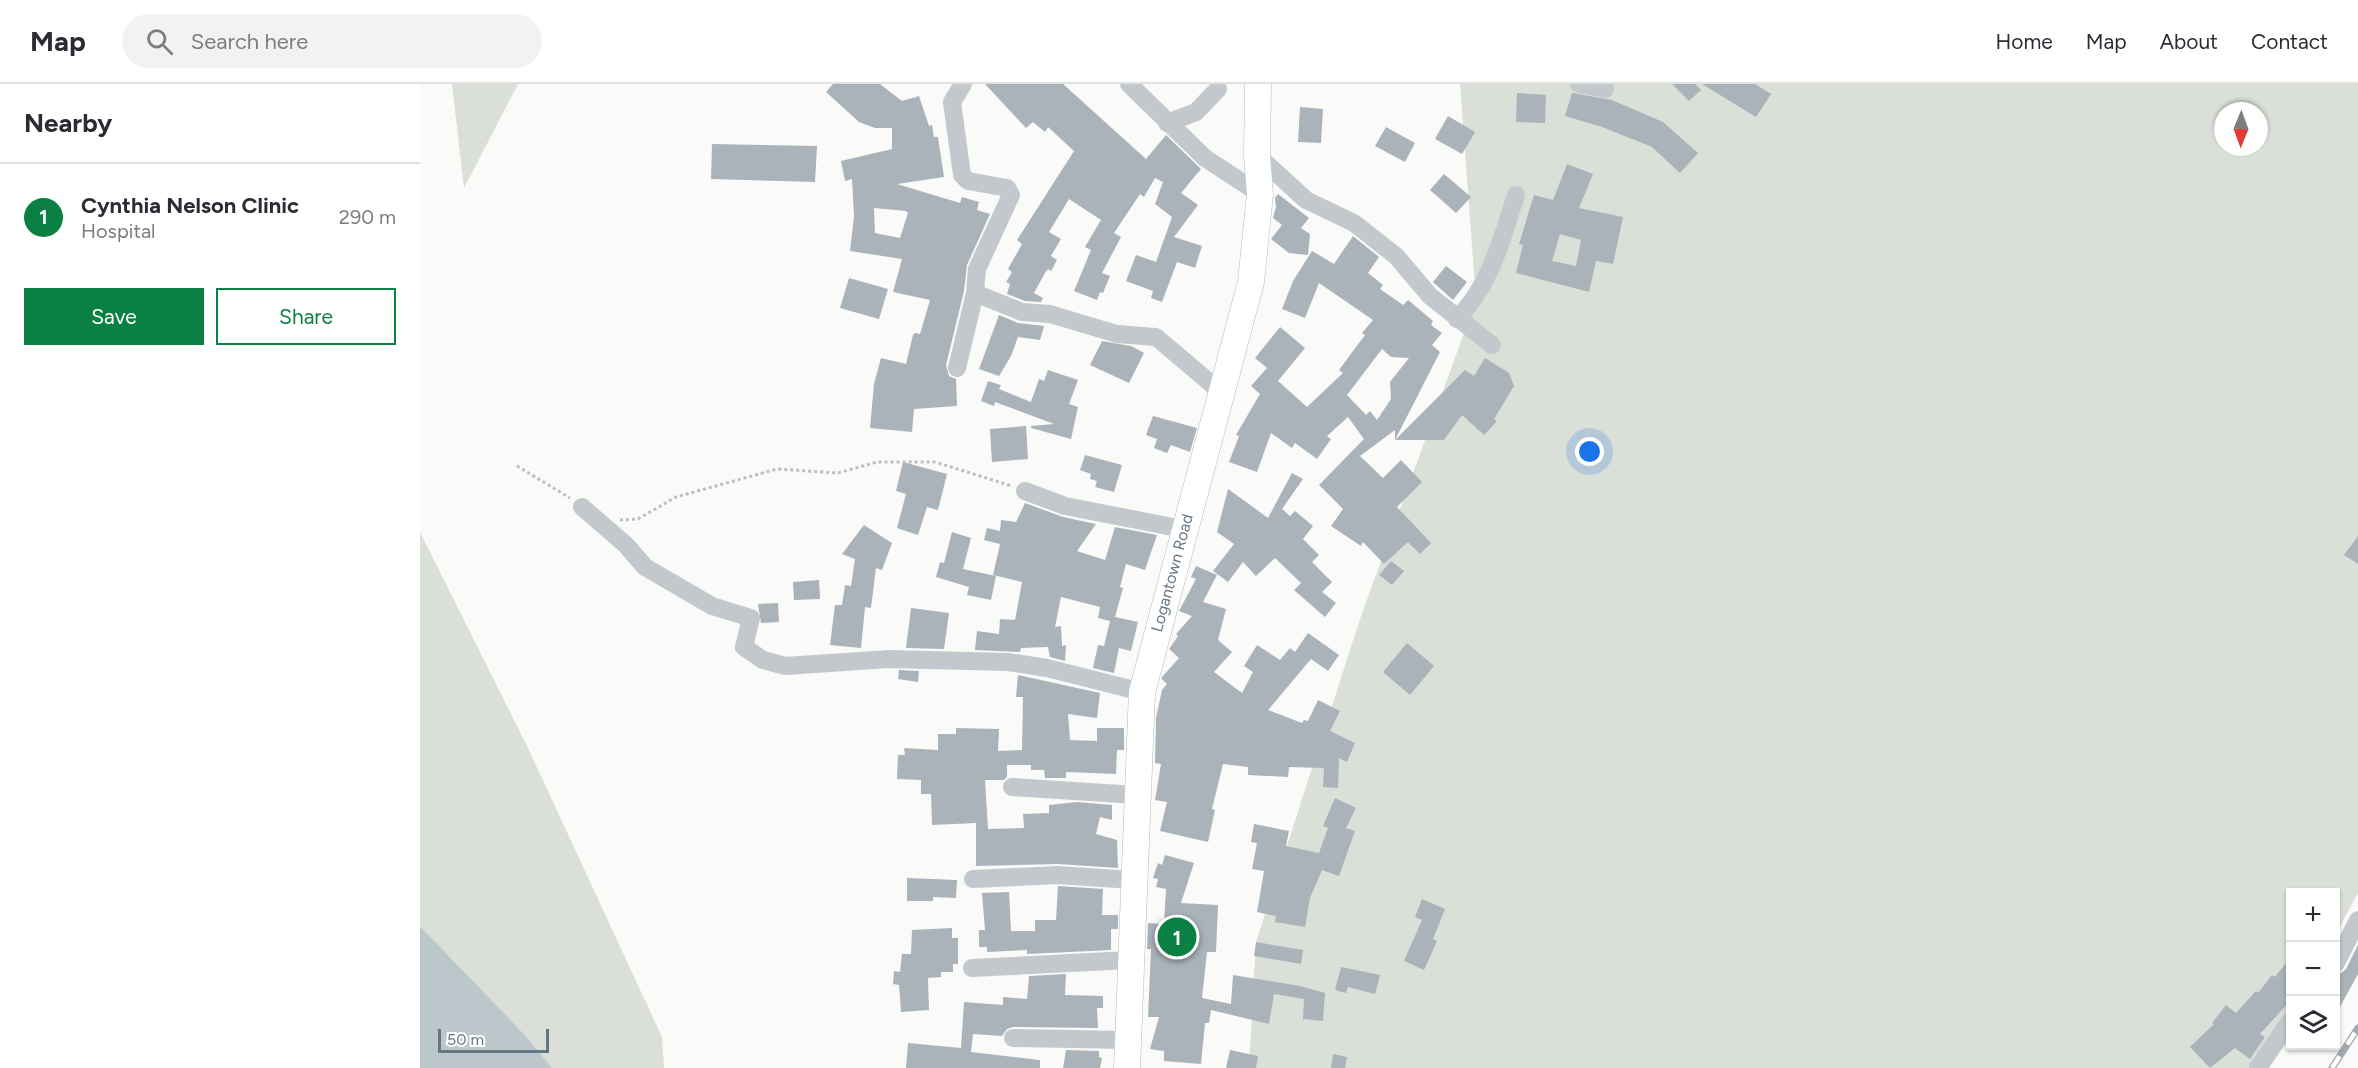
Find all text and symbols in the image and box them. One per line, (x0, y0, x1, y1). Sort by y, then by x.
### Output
search box (122, 14, 542, 68)
text: Map (30, 24, 86, 58)
icon: search (143, 25, 176, 58)
text: Search here (191, 28, 308, 55)
text: Home (1996, 29, 2053, 54)
text: Map (2086, 29, 2127, 54)
text: About (2160, 29, 2218, 54)
text: Contact (2251, 29, 2328, 54)
north arrow (2214, 102, 2268, 156)
text: Nearby (24, 107, 112, 139)
text: Cynthia Nelson Clinic (81, 192, 299, 219)
text: 1 (39, 205, 48, 229)
text: 290 m (339, 205, 396, 229)
text: Hospital (81, 219, 156, 243)
button: Save (24, 288, 204, 345)
button: Share (216, 288, 396, 345)
your location (1575, 437, 1604, 466)
street label: Logantown Road (1147, 512, 1197, 634)
map controls (2286, 888, 2340, 1050)
button: + (2286, 888, 2340, 942)
pin: 1 (1158, 914, 1197, 960)
button: − (2286, 942, 2340, 996)
button: layers (2286, 996, 2340, 1050)
scale bar (438, 1026, 549, 1054)
text: 50 m (447, 1030, 484, 1049)

